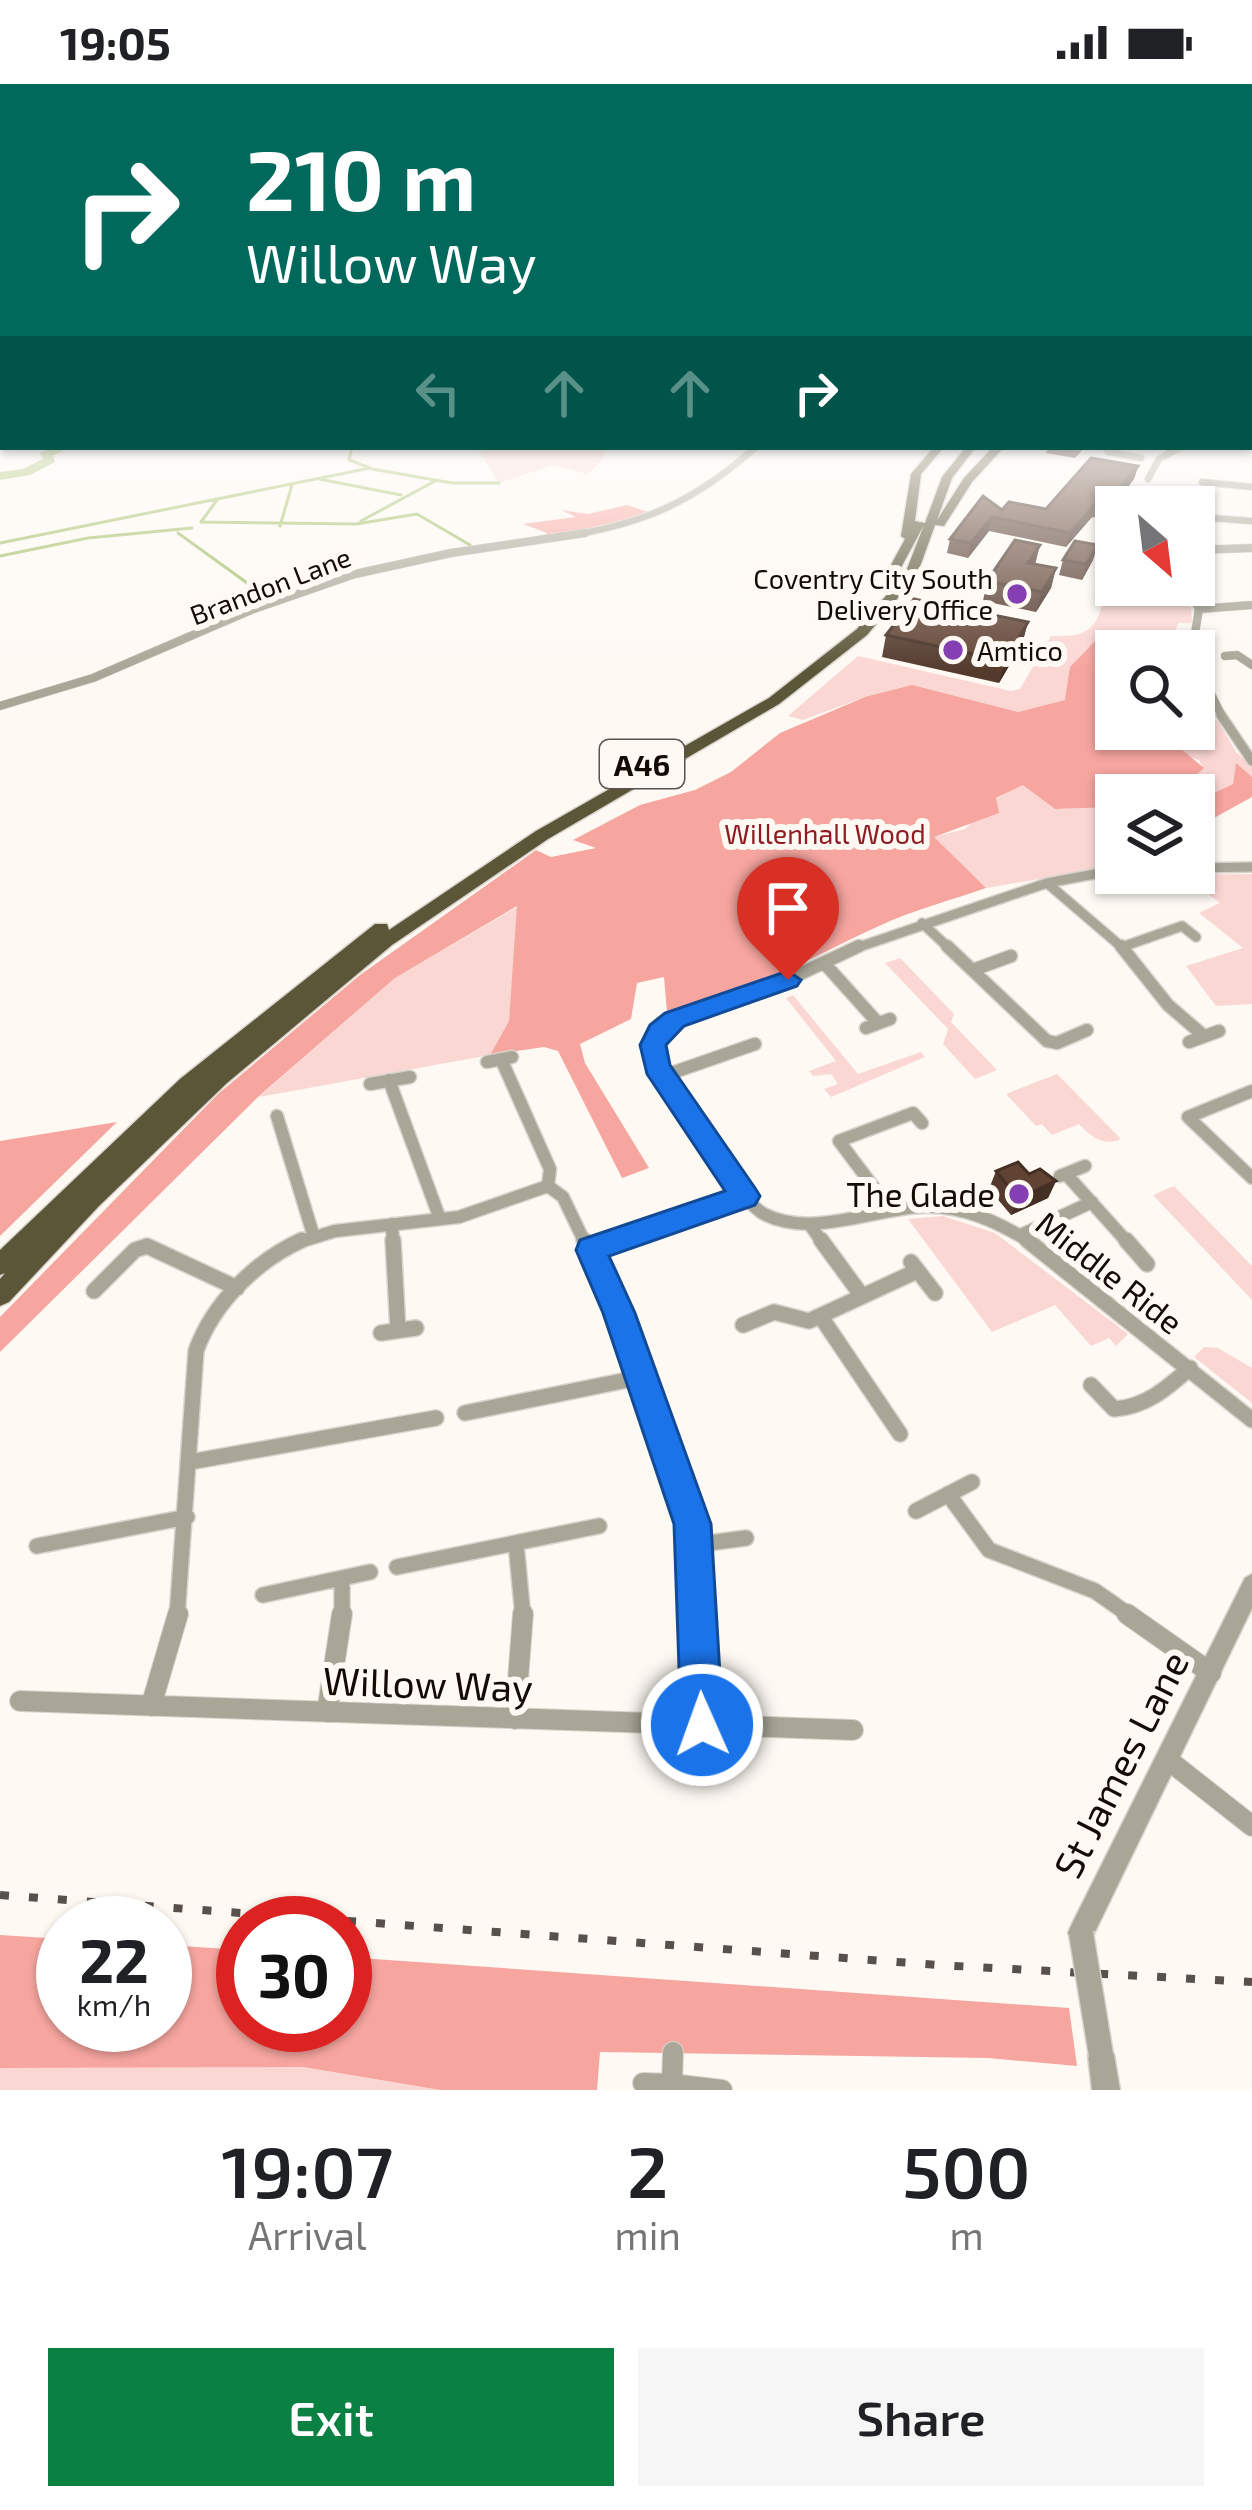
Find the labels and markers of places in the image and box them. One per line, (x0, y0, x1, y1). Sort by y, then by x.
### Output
place label: Coventry City South Delivery Office (753, 562, 993, 626)
marker: Coventry City South Delivery Office (1004, 581, 1030, 607)
place label: Amtico (977, 634, 1063, 666)
marker: Amtico (940, 637, 966, 663)
pin (737, 857, 839, 980)
place label: The Glade (846, 1174, 995, 1214)
marker: The Glade (1006, 1181, 1032, 1207)

